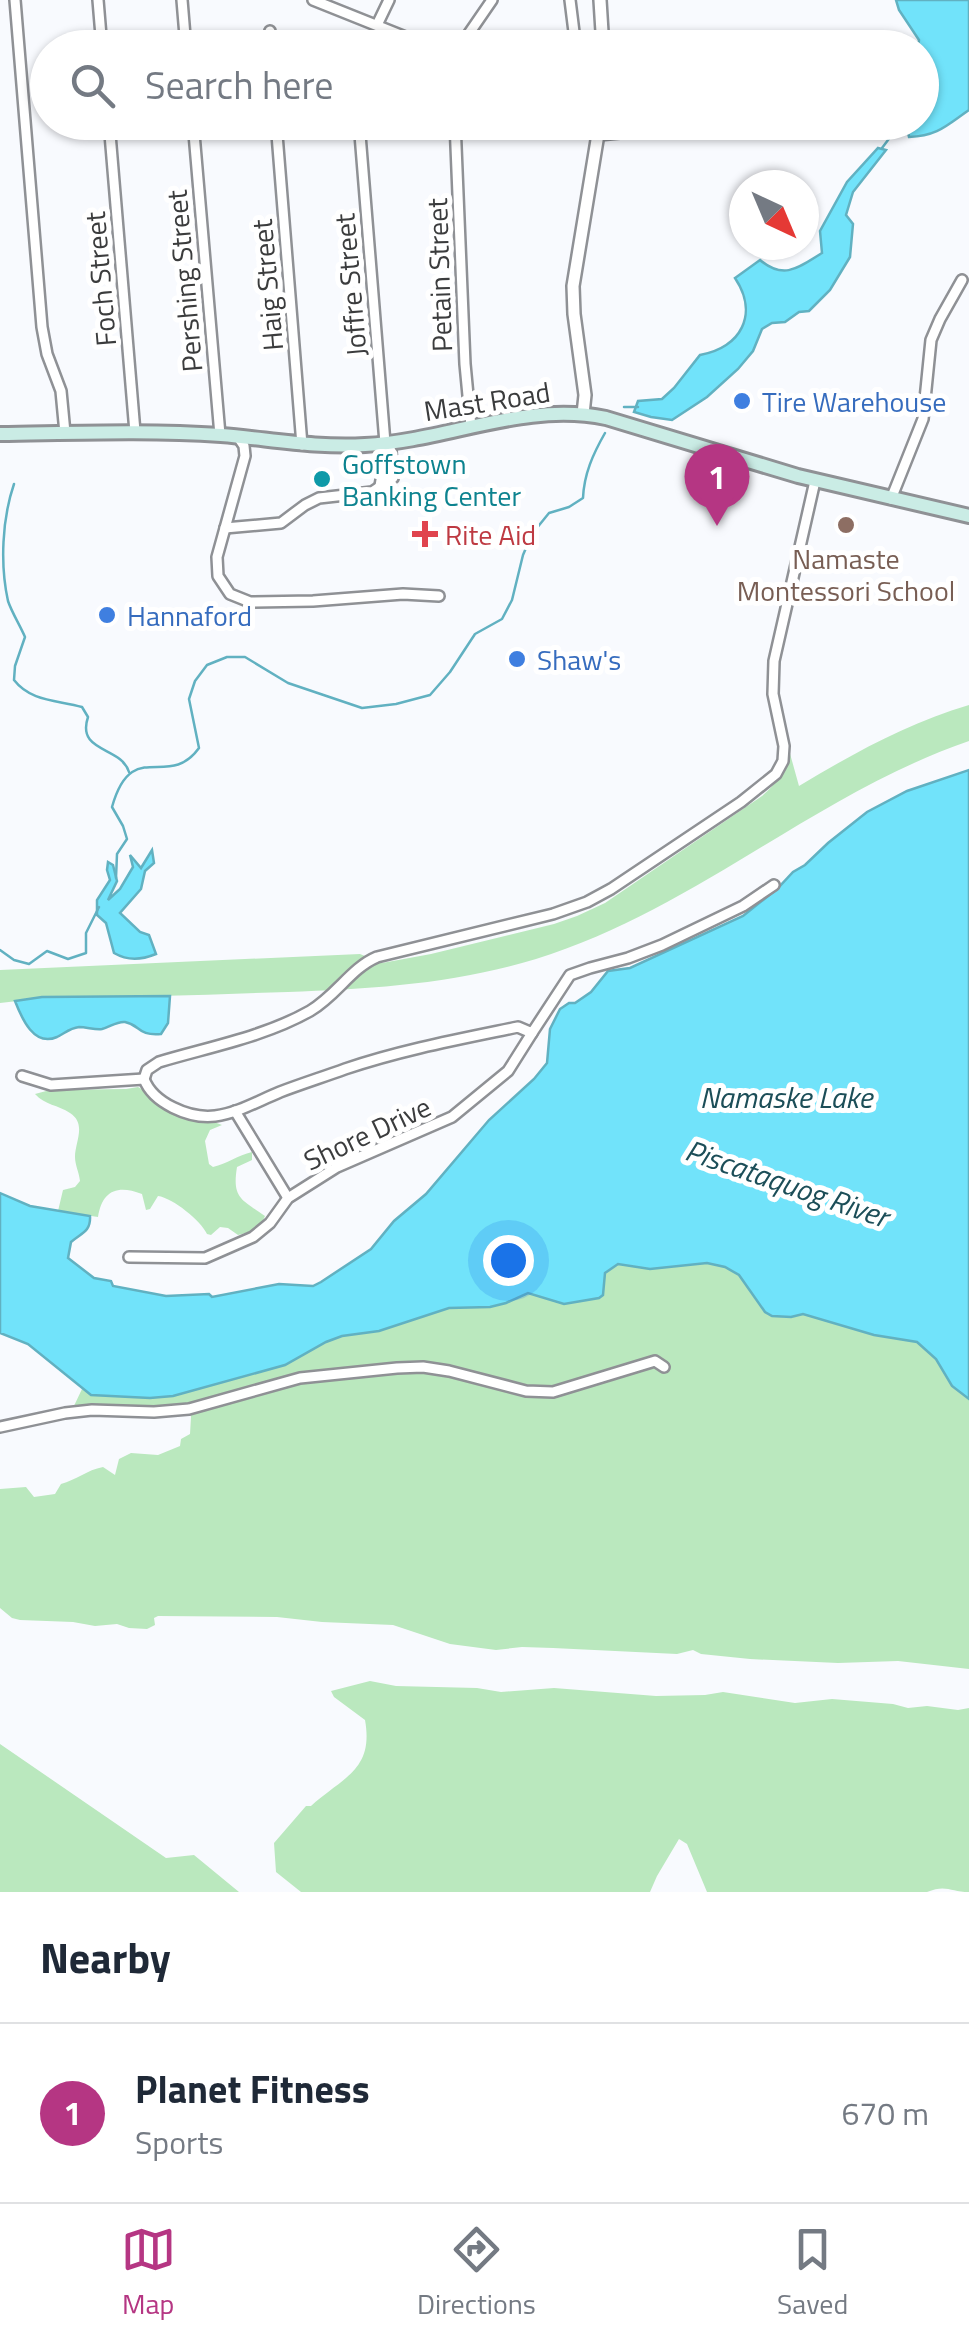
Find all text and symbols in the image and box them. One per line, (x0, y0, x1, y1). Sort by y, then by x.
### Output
search box (30, 30, 939, 140)
text: Search here (145, 56, 333, 114)
icon: search (65, 58, 120, 113)
north arrow (729, 170, 819, 260)
street label: Pershing Street (155, 188, 213, 374)
street label: Petain Street (415, 197, 463, 353)
street label: Foch Street (73, 210, 127, 348)
street label: Joffre Street (322, 212, 378, 358)
street label: Haig Street (240, 217, 294, 353)
street label: Mast Road (421, 370, 553, 432)
place label: Tire Warehouse (762, 380, 946, 423)
marker: Tire Warehouse (731, 390, 753, 412)
place label: Goffstown Banking Center (342, 442, 521, 517)
pin: 1 (684, 444, 750, 526)
marker: Goffstown Banking Center (311, 468, 333, 490)
place label: Rite Aid (445, 513, 536, 556)
marker: Namaste Montessori School (835, 514, 857, 536)
marker: Rite Aid (414, 523, 436, 545)
place label: Namaste Montessori School (737, 537, 955, 612)
place label: Hannaford (127, 594, 252, 637)
marker: Hannaford (96, 604, 118, 626)
place label: Shaw's (537, 638, 621, 681)
marker: Shaw's (506, 648, 528, 670)
water label: Namaske Lake (700, 1074, 875, 1120)
street label: Shore Drive (296, 1085, 438, 1181)
water label: Piscataquog River (679, 1127, 898, 1240)
your location (483, 1235, 534, 1286)
text: Nearby (40, 1925, 171, 1989)
text: Planet Fitness (135, 2060, 370, 2118)
text: 1 (64, 2089, 81, 2137)
text: 670 m (841, 2089, 929, 2137)
text: Sports (135, 2118, 223, 2166)
tab: Map (121, 2222, 176, 2325)
tab: Directions (417, 2222, 536, 2325)
tab: Saved (777, 2222, 848, 2325)

